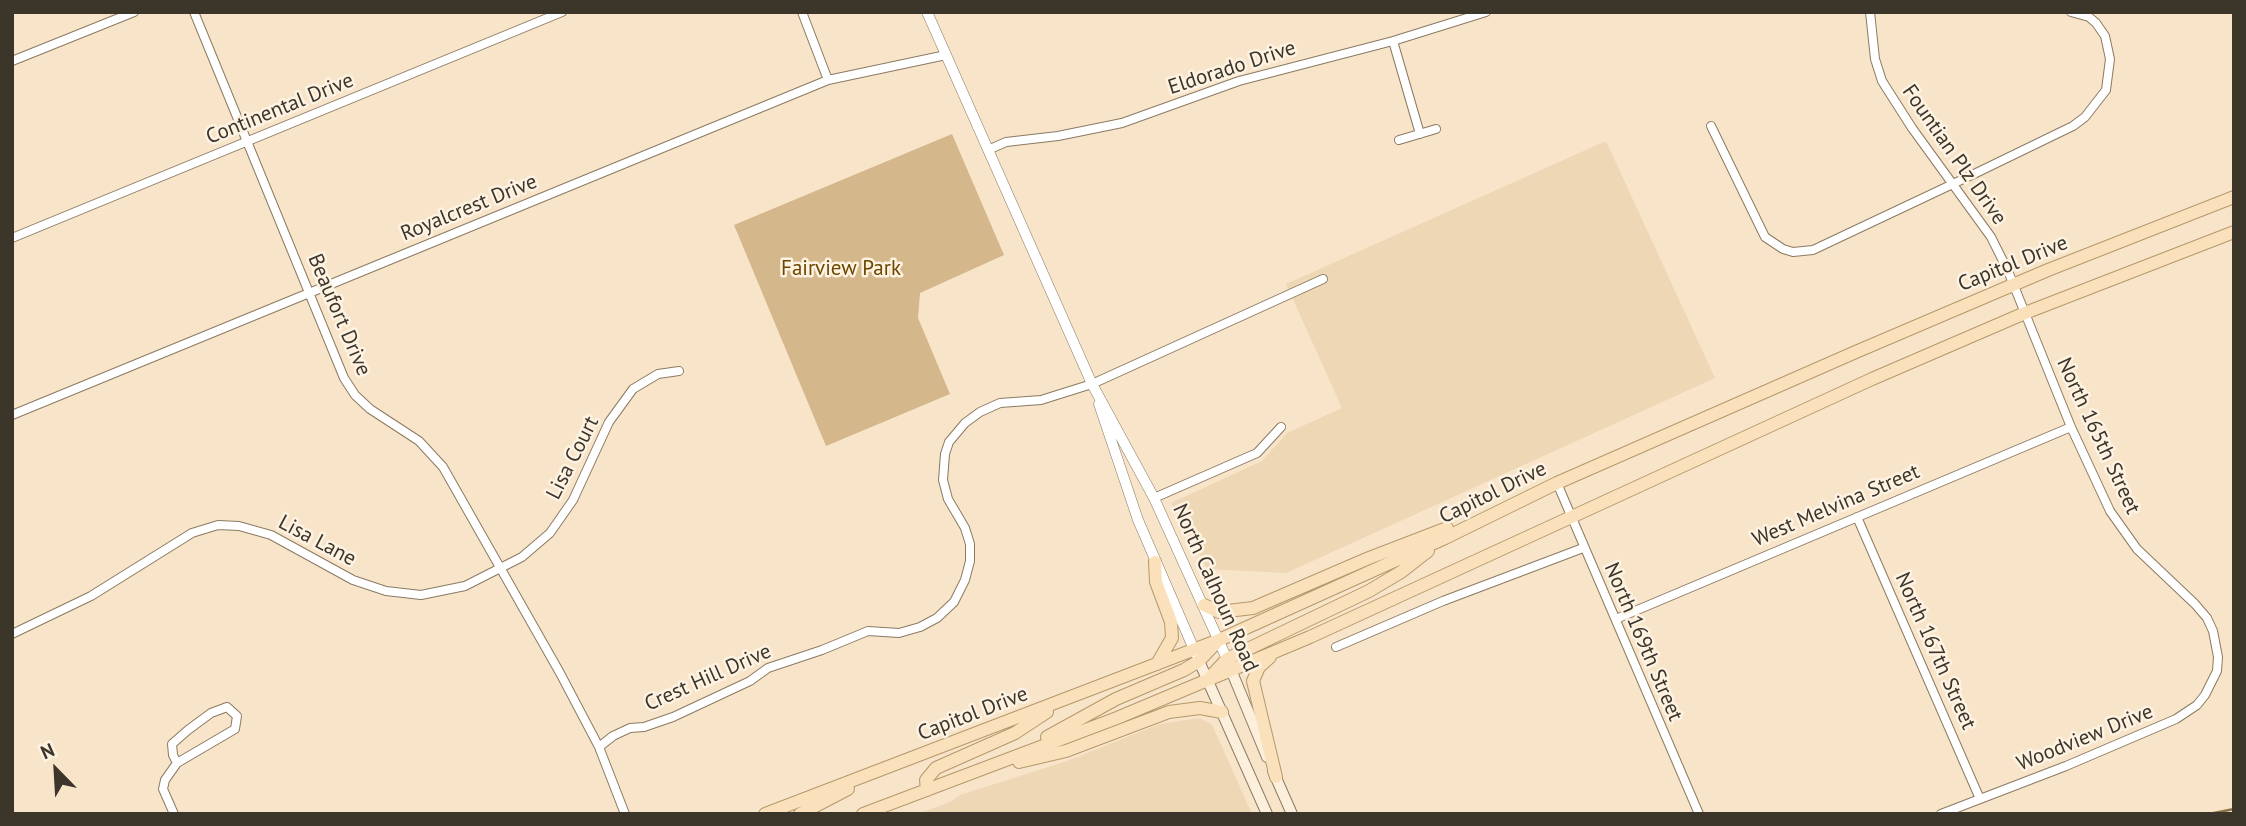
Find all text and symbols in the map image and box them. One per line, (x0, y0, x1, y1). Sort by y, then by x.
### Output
street label: Eldorado Drive (1165, 36, 1299, 100)
street label: Continental Drive (203, 68, 357, 150)
street label: Fountian Plz Drive (1896, 80, 2012, 230)
street label: Royalcrest Drive (397, 169, 541, 247)
street label: Capitol Drive (1955, 231, 2071, 297)
street label: Beaufort Drive (302, 250, 376, 380)
park label: Fairview Park (781, 256, 901, 282)
street label: North 165th Street (2051, 354, 2145, 518)
street label: Lisa Court (541, 412, 605, 504)
street label: Capitol Drive (1435, 456, 1551, 530)
street label: West Melvina Street (1749, 459, 1923, 553)
street label: North Calhoun Road (1167, 500, 1263, 676)
street label: Lisa Lane (274, 510, 360, 572)
street label: North 169th Street (1598, 559, 1688, 725)
street label: North 167th Street (1889, 569, 1981, 733)
street label: Crest Hill Drive (641, 639, 775, 717)
street label: Capitol Drive (914, 681, 1032, 747)
street label: Woodview Drive (2013, 699, 2157, 777)
north arrow (21, 735, 91, 805)
text: N (37, 737, 58, 764)

